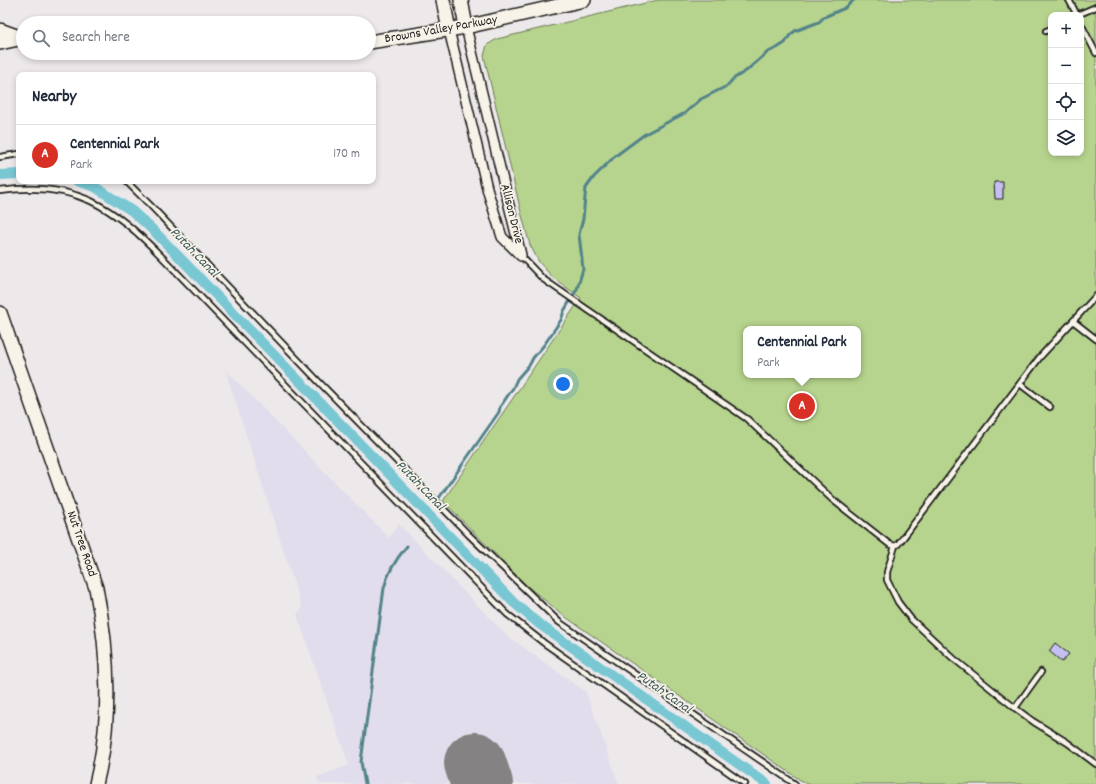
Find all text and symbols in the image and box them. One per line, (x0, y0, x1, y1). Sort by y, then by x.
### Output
street label: Browns Valley Parkway (383, 11, 499, 49)
map controls (1048, 12, 1084, 156)
button: + (1048, 12, 1084, 48)
search box (16, 16, 376, 60)
icon: search (30, 27, 52, 49)
text: Search here (62, 27, 130, 49)
button: − (1048, 48, 1084, 84)
button: locate (1048, 84, 1084, 120)
text: Nearby (32, 86, 76, 110)
button: layers (1048, 120, 1084, 156)
text: Centennial Park (70, 134, 159, 156)
text: A (41, 145, 49, 164)
text: 170 m (333, 145, 360, 164)
text: Park (70, 156, 92, 175)
street label: Allison Drive (494, 182, 528, 246)
water label: Putah Canal (165, 223, 224, 284)
popup (743, 326, 861, 378)
text: Centennial Park (757, 332, 847, 354)
text: Park (757, 354, 780, 373)
your location (553, 374, 573, 394)
pin: A (789, 391, 815, 421)
water label: Putah Canal (391, 456, 450, 517)
street label: Nut Tree Road (61, 508, 101, 580)
water label: Putah Canal (632, 667, 697, 720)

